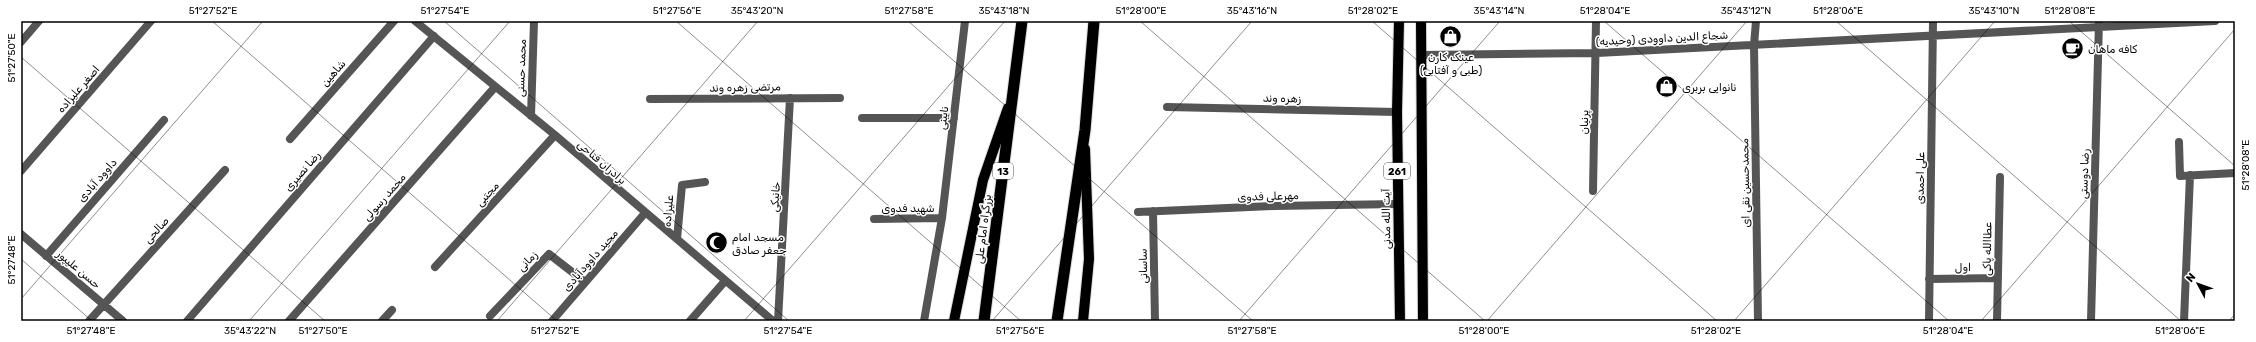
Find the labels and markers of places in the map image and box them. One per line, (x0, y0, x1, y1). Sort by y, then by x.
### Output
shop icon: عینک کارن (طبی و آفتابی) (1438, 24, 1464, 50)
cafe icon: کافه ماهان (2060, 36, 2086, 62)
place label: کافه ماهان (2088, 43, 2137, 56)
place label: عینک کارن (طبی و آفتابی) (1420, 51, 1482, 78)
shop icon: نانوایی بربری (1653, 74, 1679, 100)
place label: نانوایی بربری (1682, 81, 1737, 95)
mosque icon: مسجد امام جعفر صادق (703, 230, 729, 256)
place label: مسجد امام جعفر صادق (732, 231, 787, 257)

